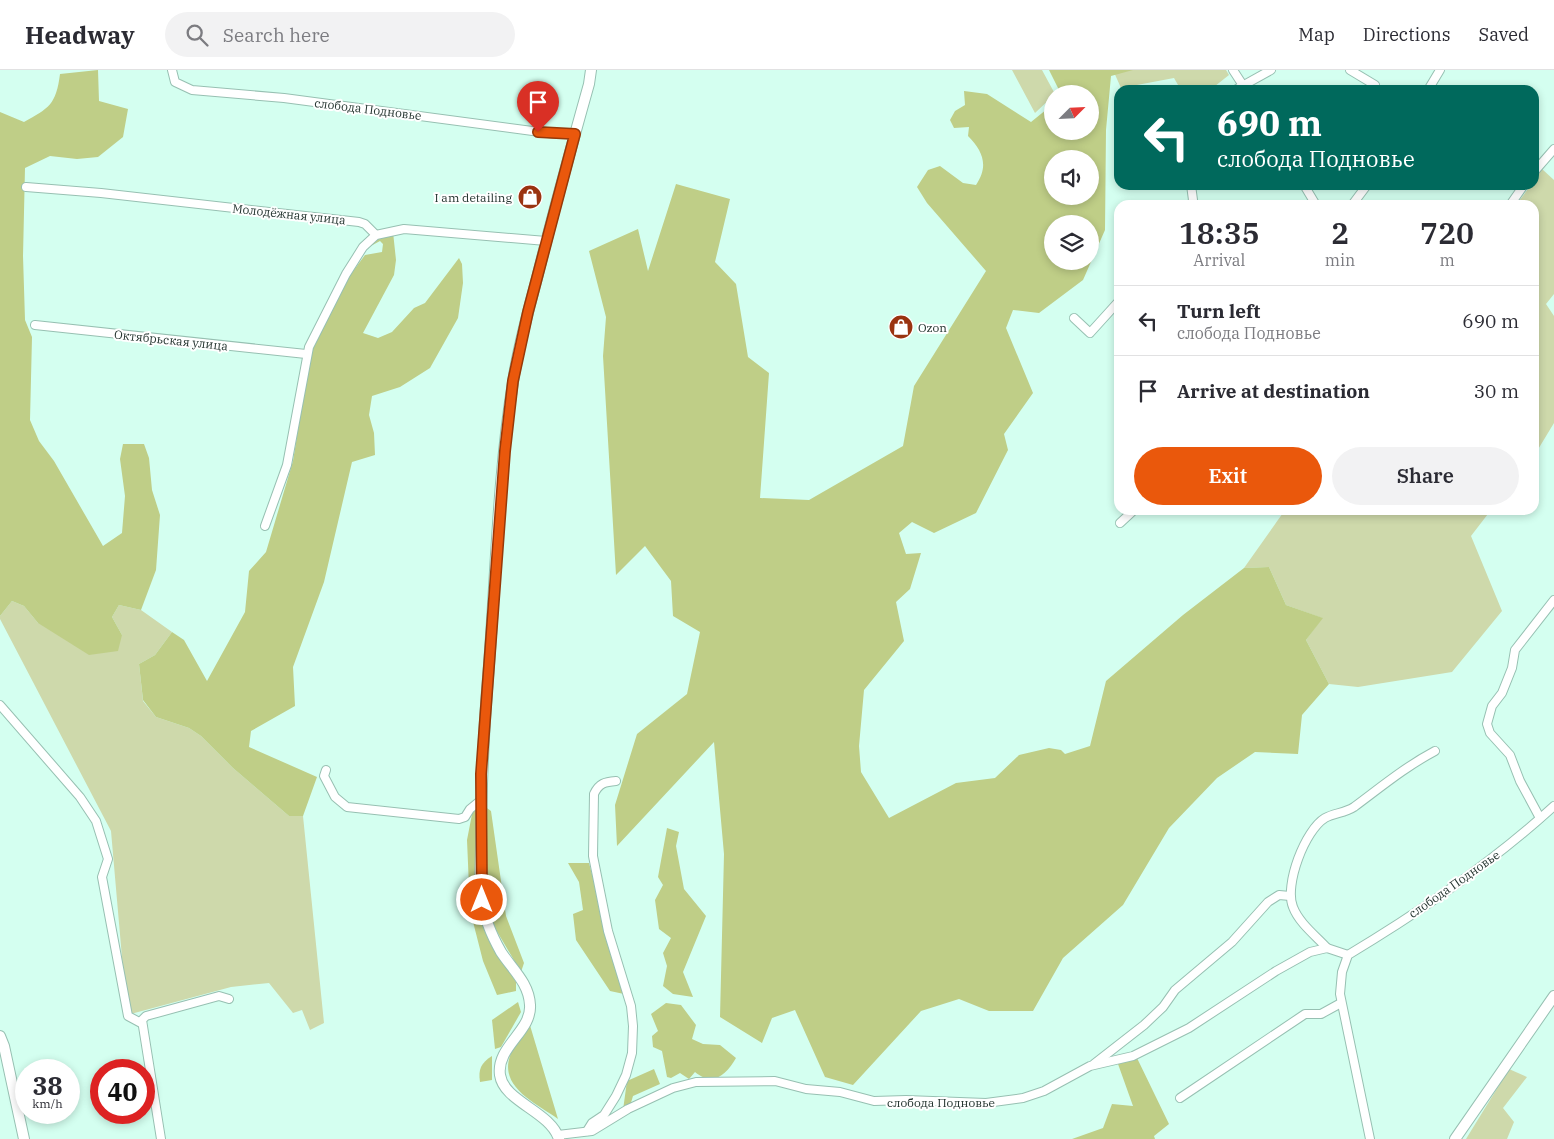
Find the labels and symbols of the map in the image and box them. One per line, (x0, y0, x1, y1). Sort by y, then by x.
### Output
pin (517, 81, 559, 132)
north arrow (1044, 85, 1099, 140)
street label: слобода Подновье (314, 95, 422, 123)
shop icon: I am detailing (517, 184, 543, 210)
place label: I am detailing (434, 190, 512, 205)
street label: Молодёжная улица (232, 201, 347, 227)
shop icon: Ozon (888, 314, 914, 340)
place label: Ozon (918, 320, 947, 335)
street label: Октябрьская улица (113, 327, 229, 353)
street label: слобода Подновье (1406, 847, 1502, 921)
position arrow (455, 873, 507, 925)
speed limit sign: 40 (90, 1059, 155, 1124)
street label: слобода Подновье (887, 1095, 995, 1110)

